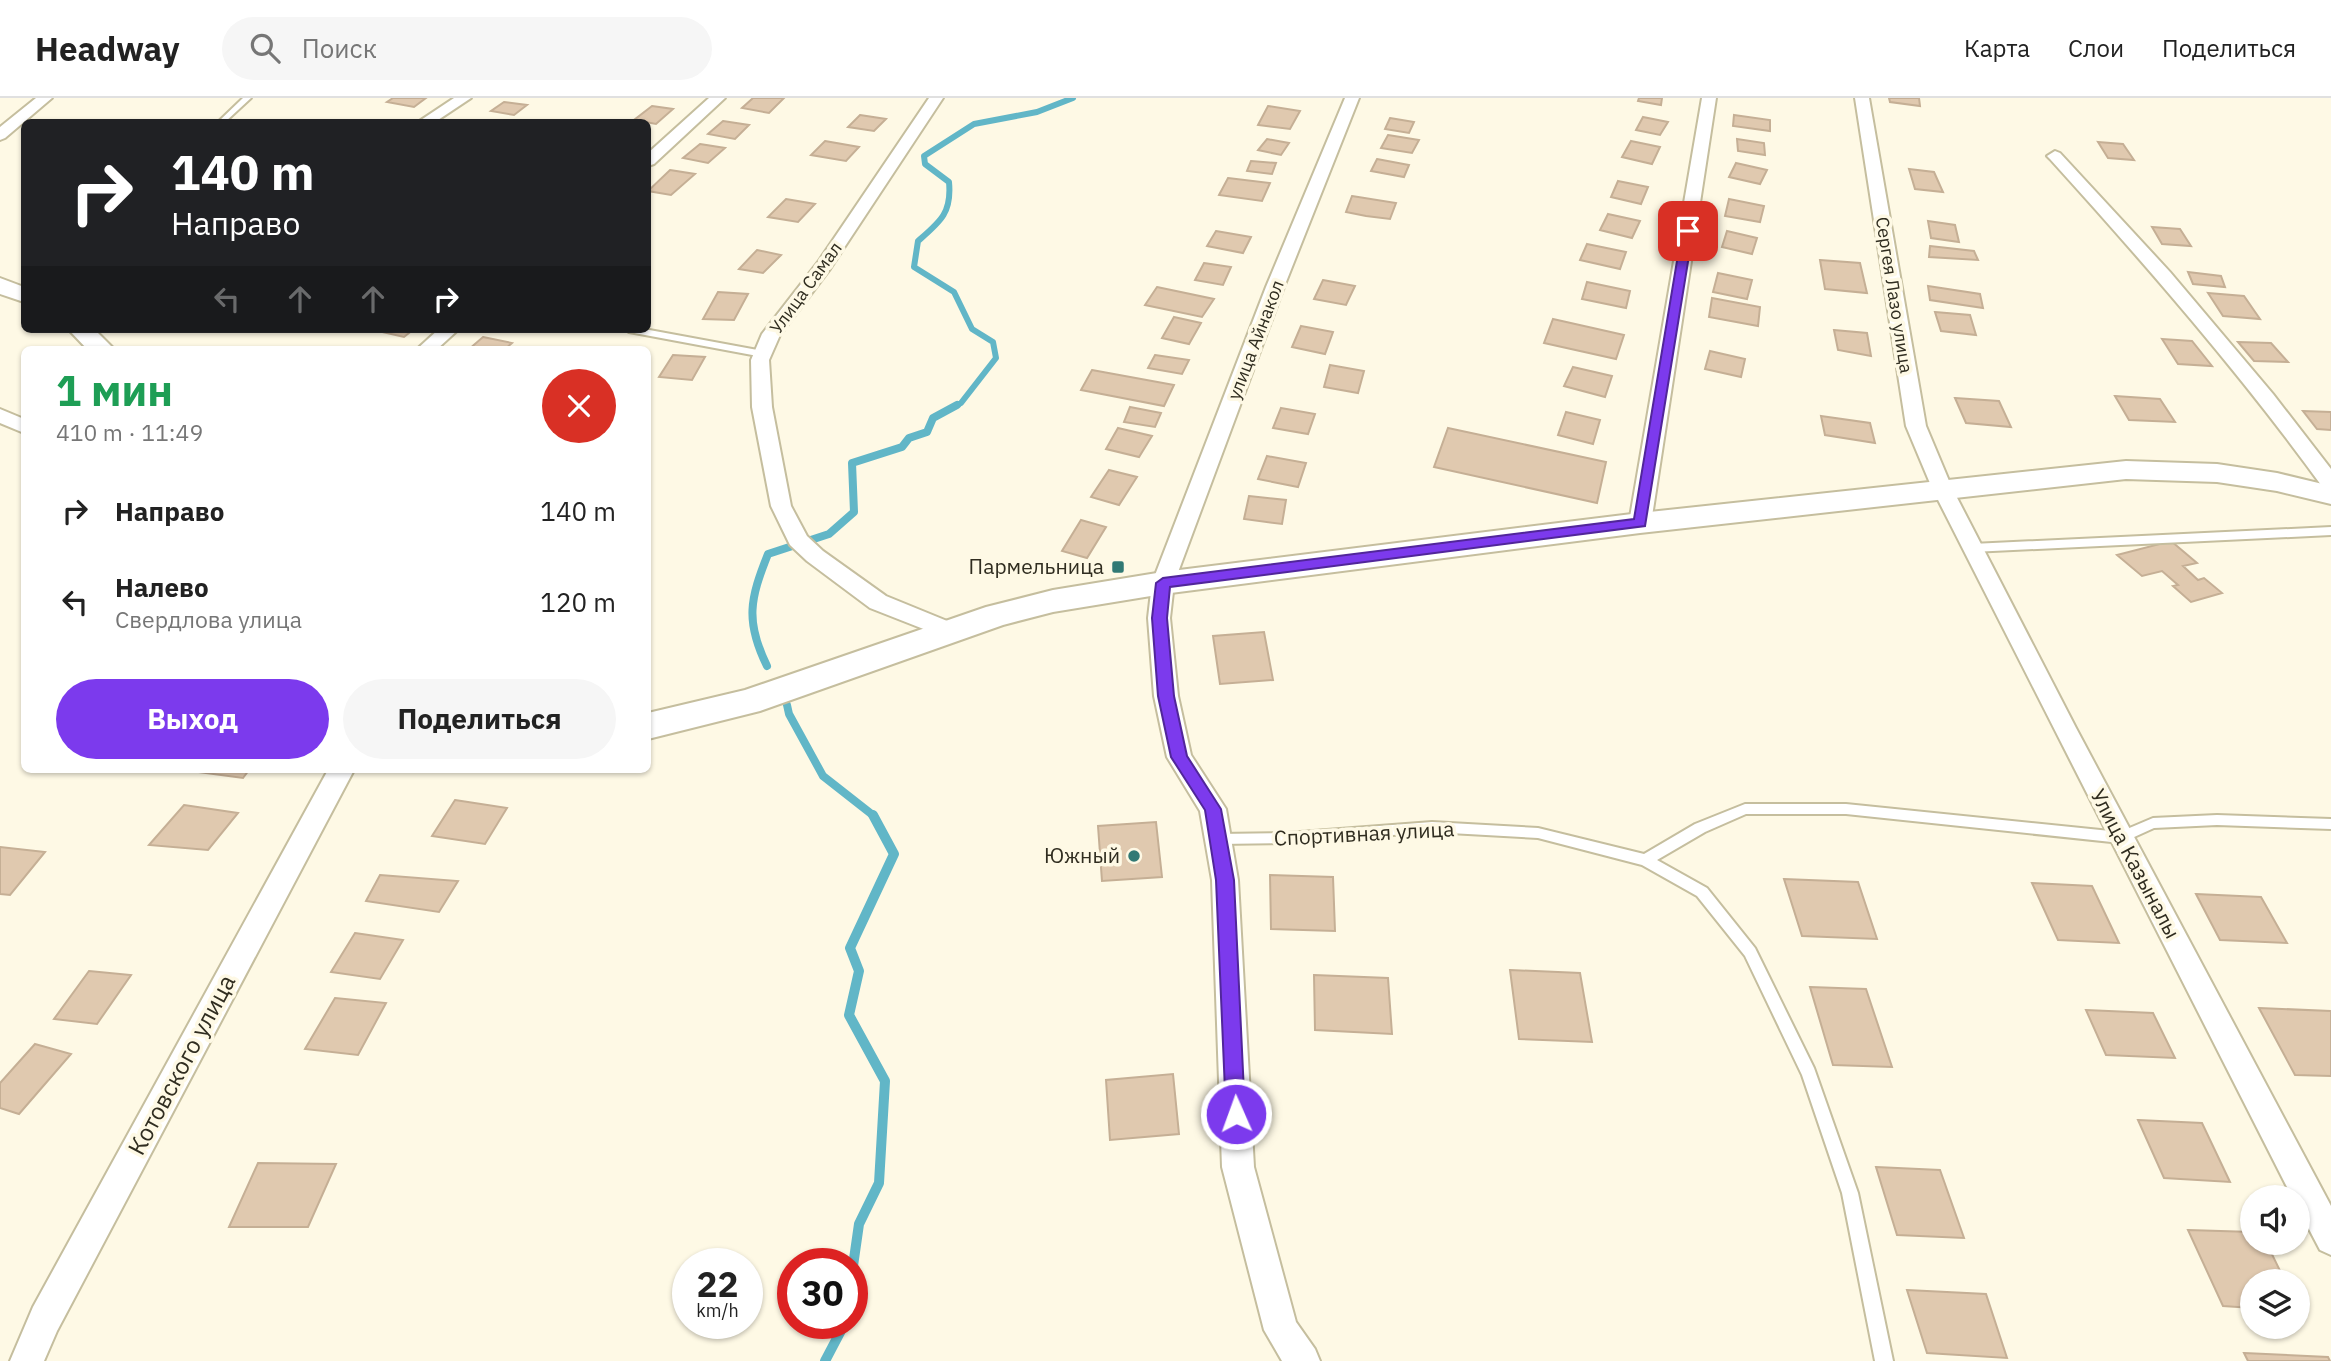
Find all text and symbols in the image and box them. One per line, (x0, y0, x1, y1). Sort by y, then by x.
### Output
search box (222, 17, 712, 80)
text: Headway (35, 27, 180, 70)
icon: search (246, 29, 284, 67)
text: Поиск (302, 31, 377, 65)
text: Карта (1964, 32, 2030, 64)
text: Слои (2068, 32, 2124, 64)
text: Поделиться (2162, 32, 2296, 64)
text: 140 m (171, 140, 315, 203)
icon: right (56, 147, 147, 238)
pin (1658, 201, 1718, 261)
text: Направо (171, 202, 300, 244)
icon: arrive (1669, 212, 1707, 250)
street label: Сергея Лазо улица (1871, 215, 1918, 375)
street label: Улица Самал (764, 237, 847, 338)
street label: улица Айнакол (1222, 277, 1289, 403)
icon: left (208, 280, 246, 318)
icon: ahead (281, 280, 319, 318)
icon: ahead (354, 280, 392, 318)
icon: right (427, 280, 465, 318)
text: 1 мин (56, 363, 173, 418)
button: close (542, 369, 616, 443)
text: 410 m · 11:49 (56, 417, 203, 447)
icon: right (56, 492, 94, 530)
text: Направо (115, 494, 224, 528)
text: 140 m (540, 494, 616, 528)
place label: Пармельница (969, 552, 1104, 580)
marker: Пармельница (1110, 559, 1126, 575)
text: Налево (115, 570, 209, 604)
icon: left (56, 583, 94, 621)
text: 120 m (540, 585, 616, 619)
text: Свердлова улица (115, 604, 302, 634)
button: Выход (56, 679, 329, 759)
button: Поделиться (343, 679, 616, 759)
street label: Улица Казыналы (2085, 784, 2187, 943)
street label: Спортивная улица (1273, 814, 1455, 852)
place label: Южный (1044, 841, 1120, 869)
marker: Южный (1126, 848, 1142, 864)
street label: Котовского улица (120, 968, 242, 1160)
position arrow (1199, 1077, 1273, 1151)
map controls (2240, 1185, 2310, 1339)
button: sound (2240, 1185, 2310, 1255)
speed limit sign: 30 (777, 1248, 868, 1339)
text: 22 (696, 1261, 739, 1307)
button: layers (2240, 1269, 2310, 1339)
text: km/h (696, 1299, 739, 1322)

